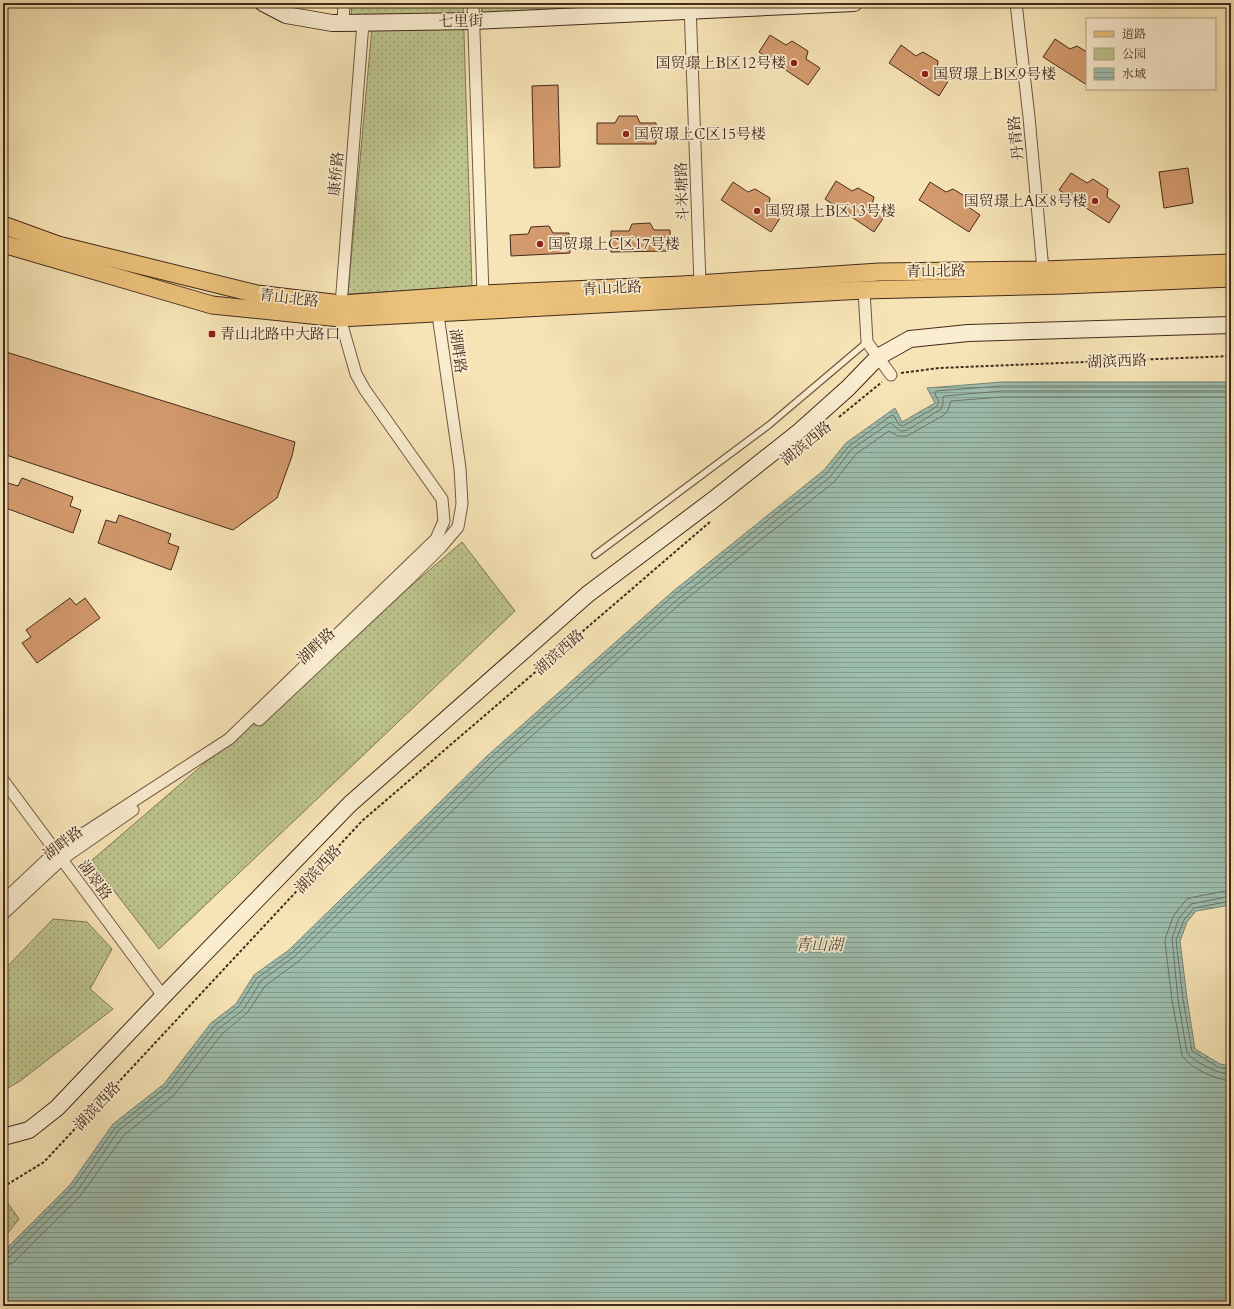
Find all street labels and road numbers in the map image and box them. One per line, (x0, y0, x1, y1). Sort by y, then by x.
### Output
street label: 七里街 (438, 11, 484, 31)
street label: 丹青路 (1004, 115, 1028, 161)
street label: 康桥路 (324, 151, 348, 197)
street label: 斗米塘路 (671, 162, 693, 222)
street label: 青山北路 (906, 260, 966, 282)
street label: 青山北路 (582, 276, 642, 300)
street label: 青山北路 (258, 284, 320, 312)
street label: 湖畔路 (445, 327, 471, 375)
street label: 湖滨西路 (1087, 350, 1147, 372)
street label: 湖滨西路 (776, 416, 836, 470)
street label: 湖畔路 (293, 623, 339, 669)
street label: 湖滨西路 (530, 625, 588, 679)
street label: 湖畔路 (39, 821, 87, 865)
street label: 湖滨西路 (290, 840, 346, 898)
street label: 湖翠路 (73, 856, 117, 904)
street label: 湖滨西路 (69, 1077, 125, 1135)

